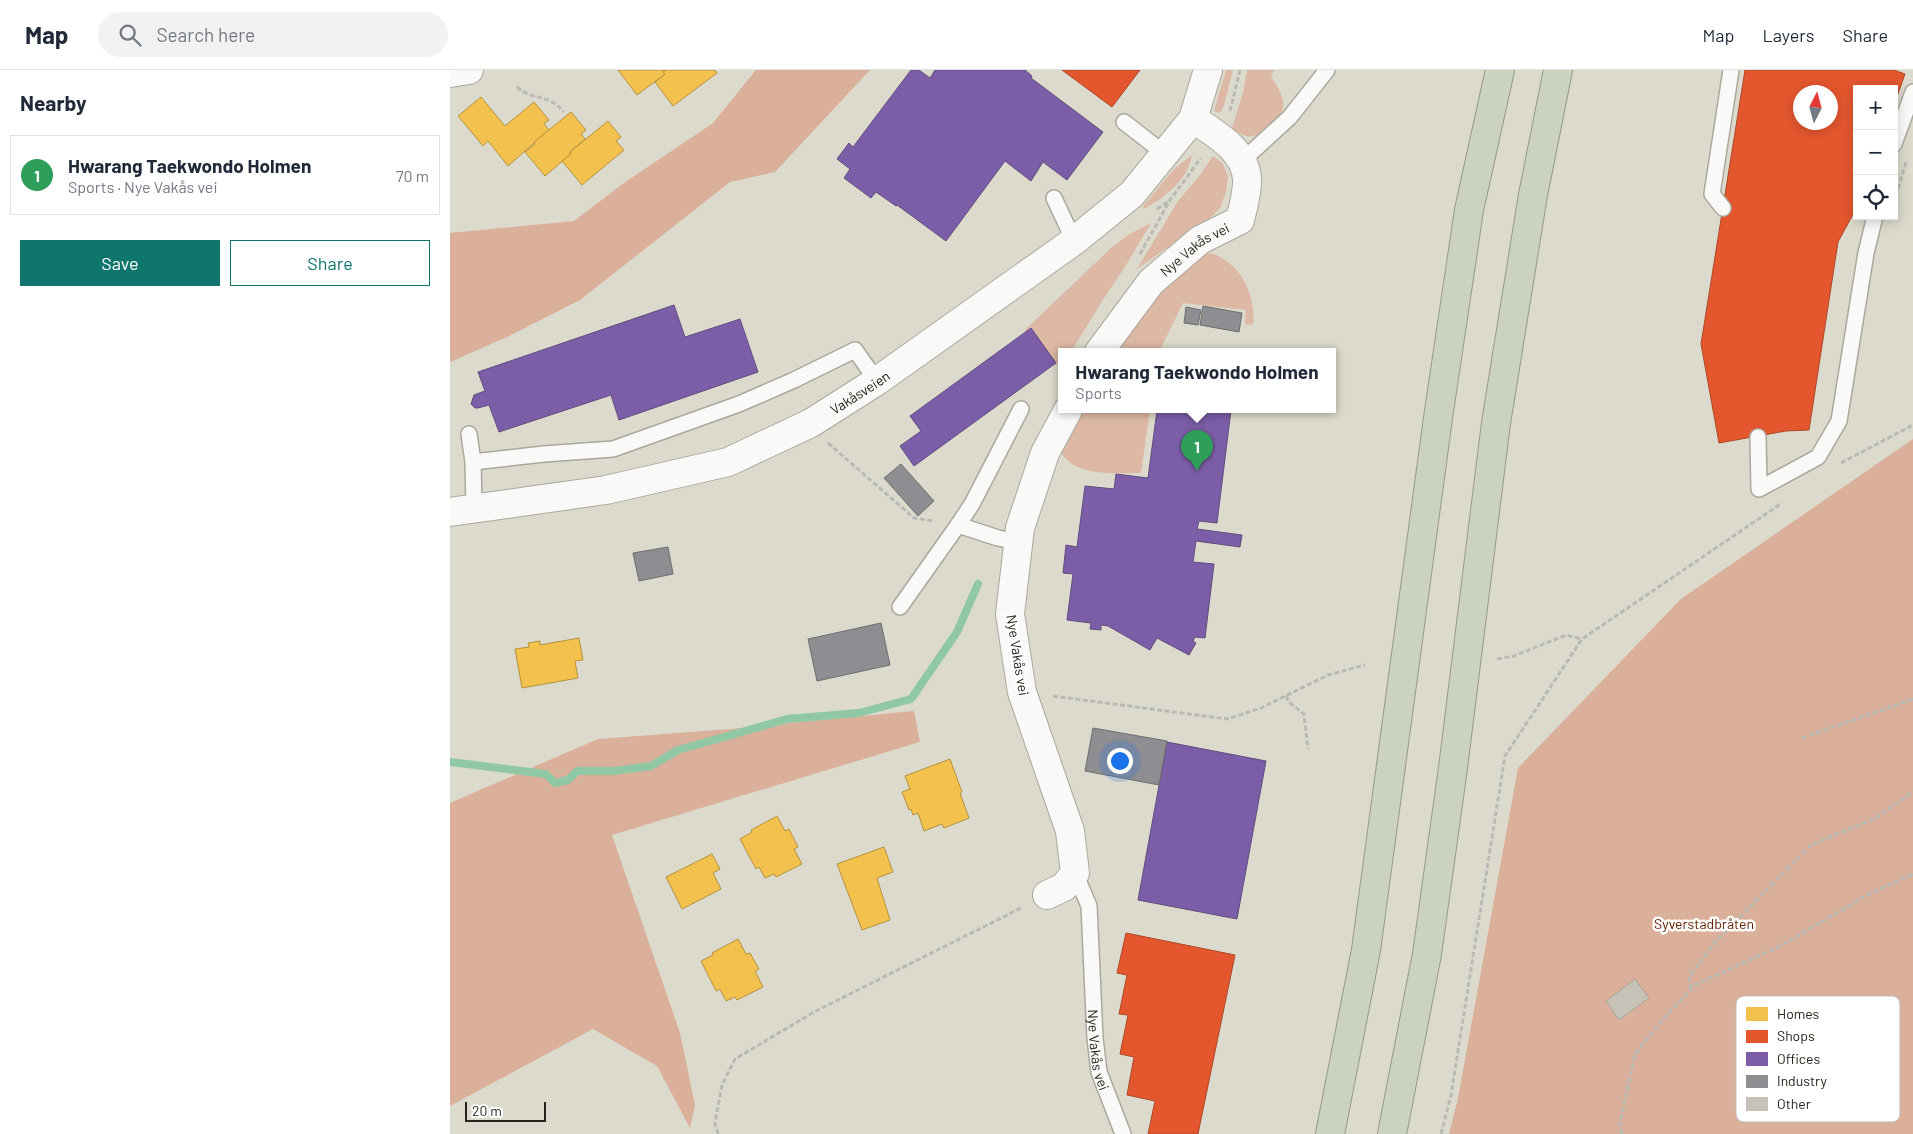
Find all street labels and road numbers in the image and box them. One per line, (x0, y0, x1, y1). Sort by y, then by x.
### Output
street label: Nye Vakås vei (1156, 218, 1232, 279)
street label: Vakåsveien (827, 366, 893, 417)
street label: Nye Vakås vei (1003, 613, 1033, 697)
street label: Nye Vakås vei (1085, 1009, 1114, 1092)

